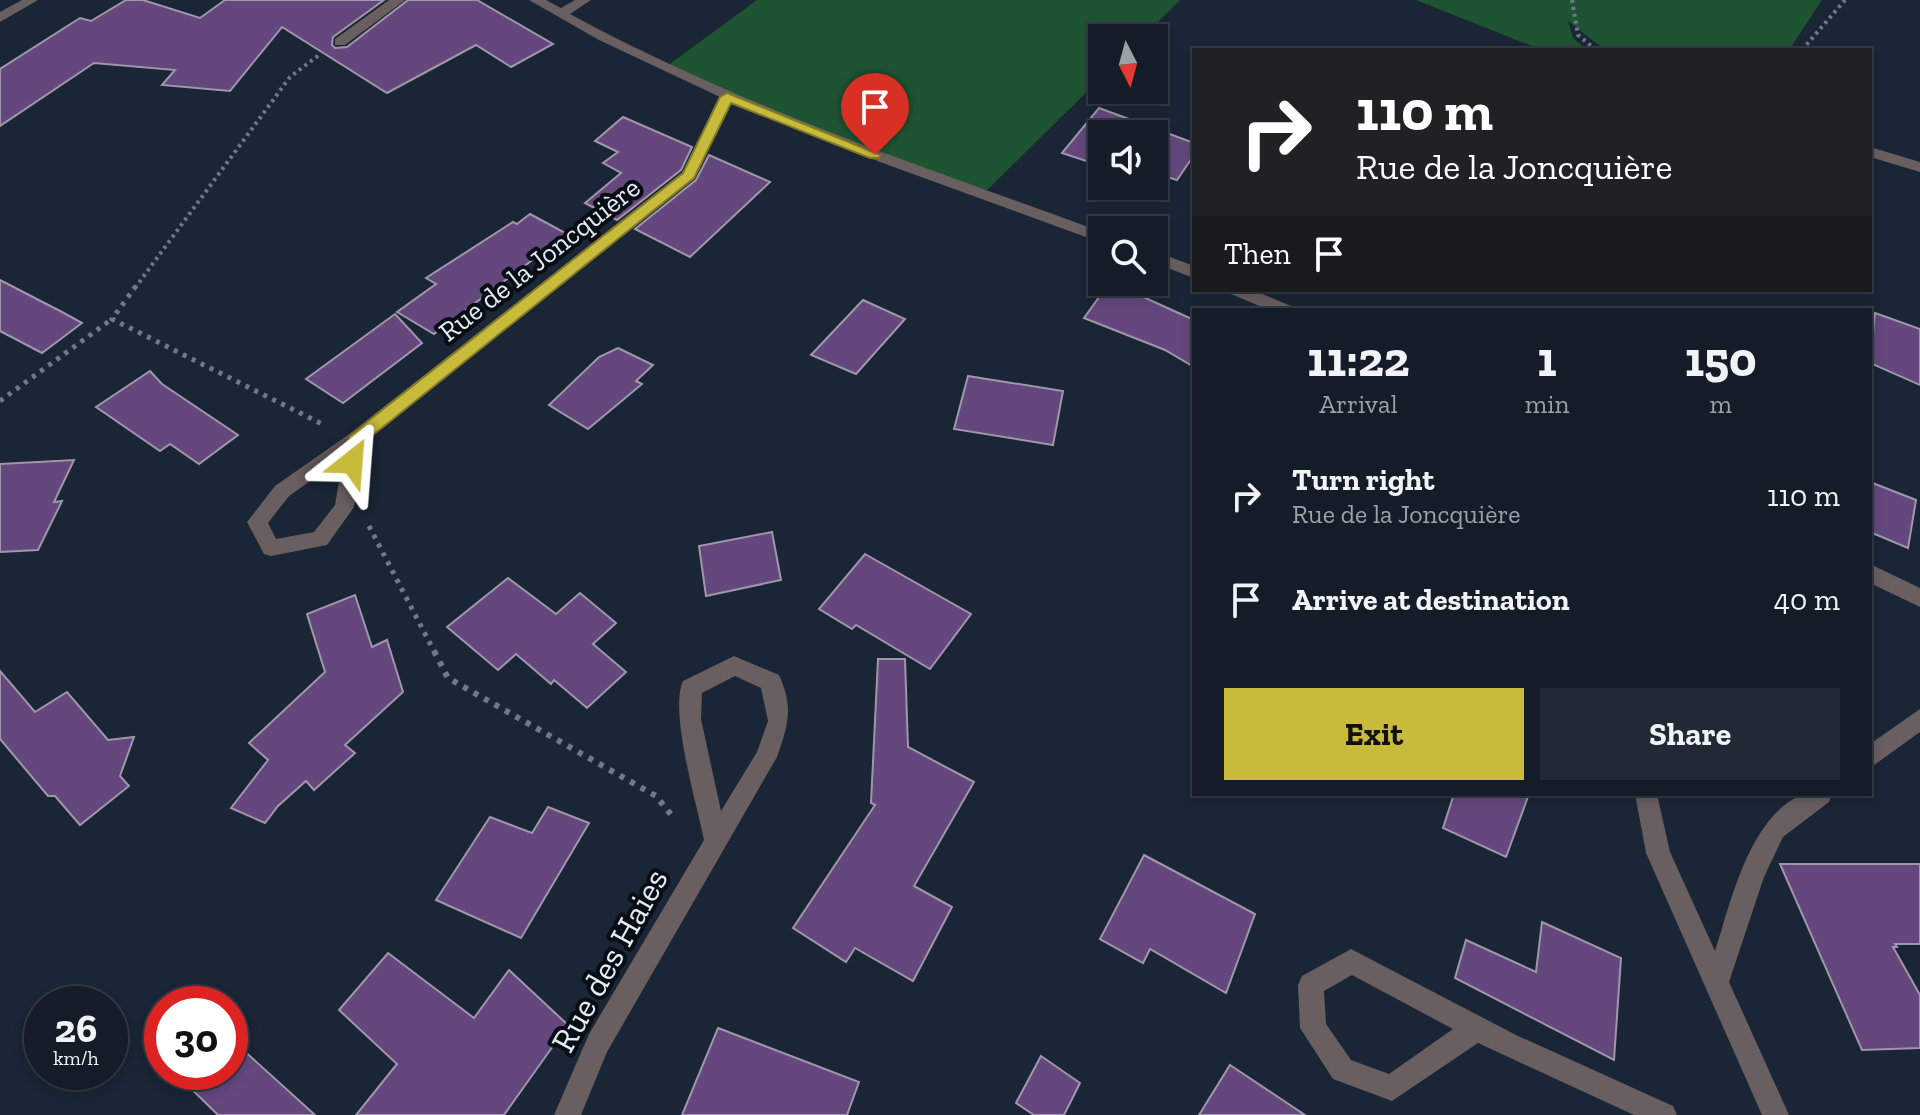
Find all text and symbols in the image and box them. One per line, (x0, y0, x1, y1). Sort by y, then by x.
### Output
north arrow (1088, 24, 1168, 104)
map controls (1088, 24, 1168, 296)
pin (841, 73, 909, 155)
text: 110 m (1356, 77, 1493, 144)
icon: right (1224, 80, 1328, 184)
icon: arrive (853, 85, 897, 129)
button: sound (1088, 120, 1168, 200)
text: Rue de la Joncquière (1356, 145, 1673, 188)
street label: Rue de la Joncquière (432, 171, 646, 348)
button: search (1088, 216, 1168, 296)
icon: arrive (1307, 232, 1351, 276)
text: Then (1224, 236, 1291, 272)
text: 11:22 (1307, 331, 1410, 388)
text: 1 (1537, 331, 1557, 388)
text: 150 (1685, 331, 1757, 388)
text: Arrival (1319, 388, 1398, 420)
text: min (1525, 388, 1569, 420)
text: m (1709, 388, 1732, 420)
position arrow (310, 420, 394, 504)
text: Turn right (1292, 462, 1434, 498)
icon: right (1224, 474, 1268, 518)
text: 110 m (1767, 478, 1840, 514)
text: Rue de la Joncquière (1292, 498, 1521, 530)
icon: arrive (1224, 578, 1268, 622)
text: Arrive at destination (1292, 582, 1569, 618)
text: 40 m (1774, 582, 1840, 618)
button: Exit (1224, 688, 1524, 780)
button: Share (1540, 688, 1840, 780)
street label: Rue des Haies (542, 861, 677, 1059)
speed limit sign: 30 (144, 986, 248, 1090)
text: 26 (55, 1004, 97, 1052)
text: km/h (53, 1046, 99, 1070)

